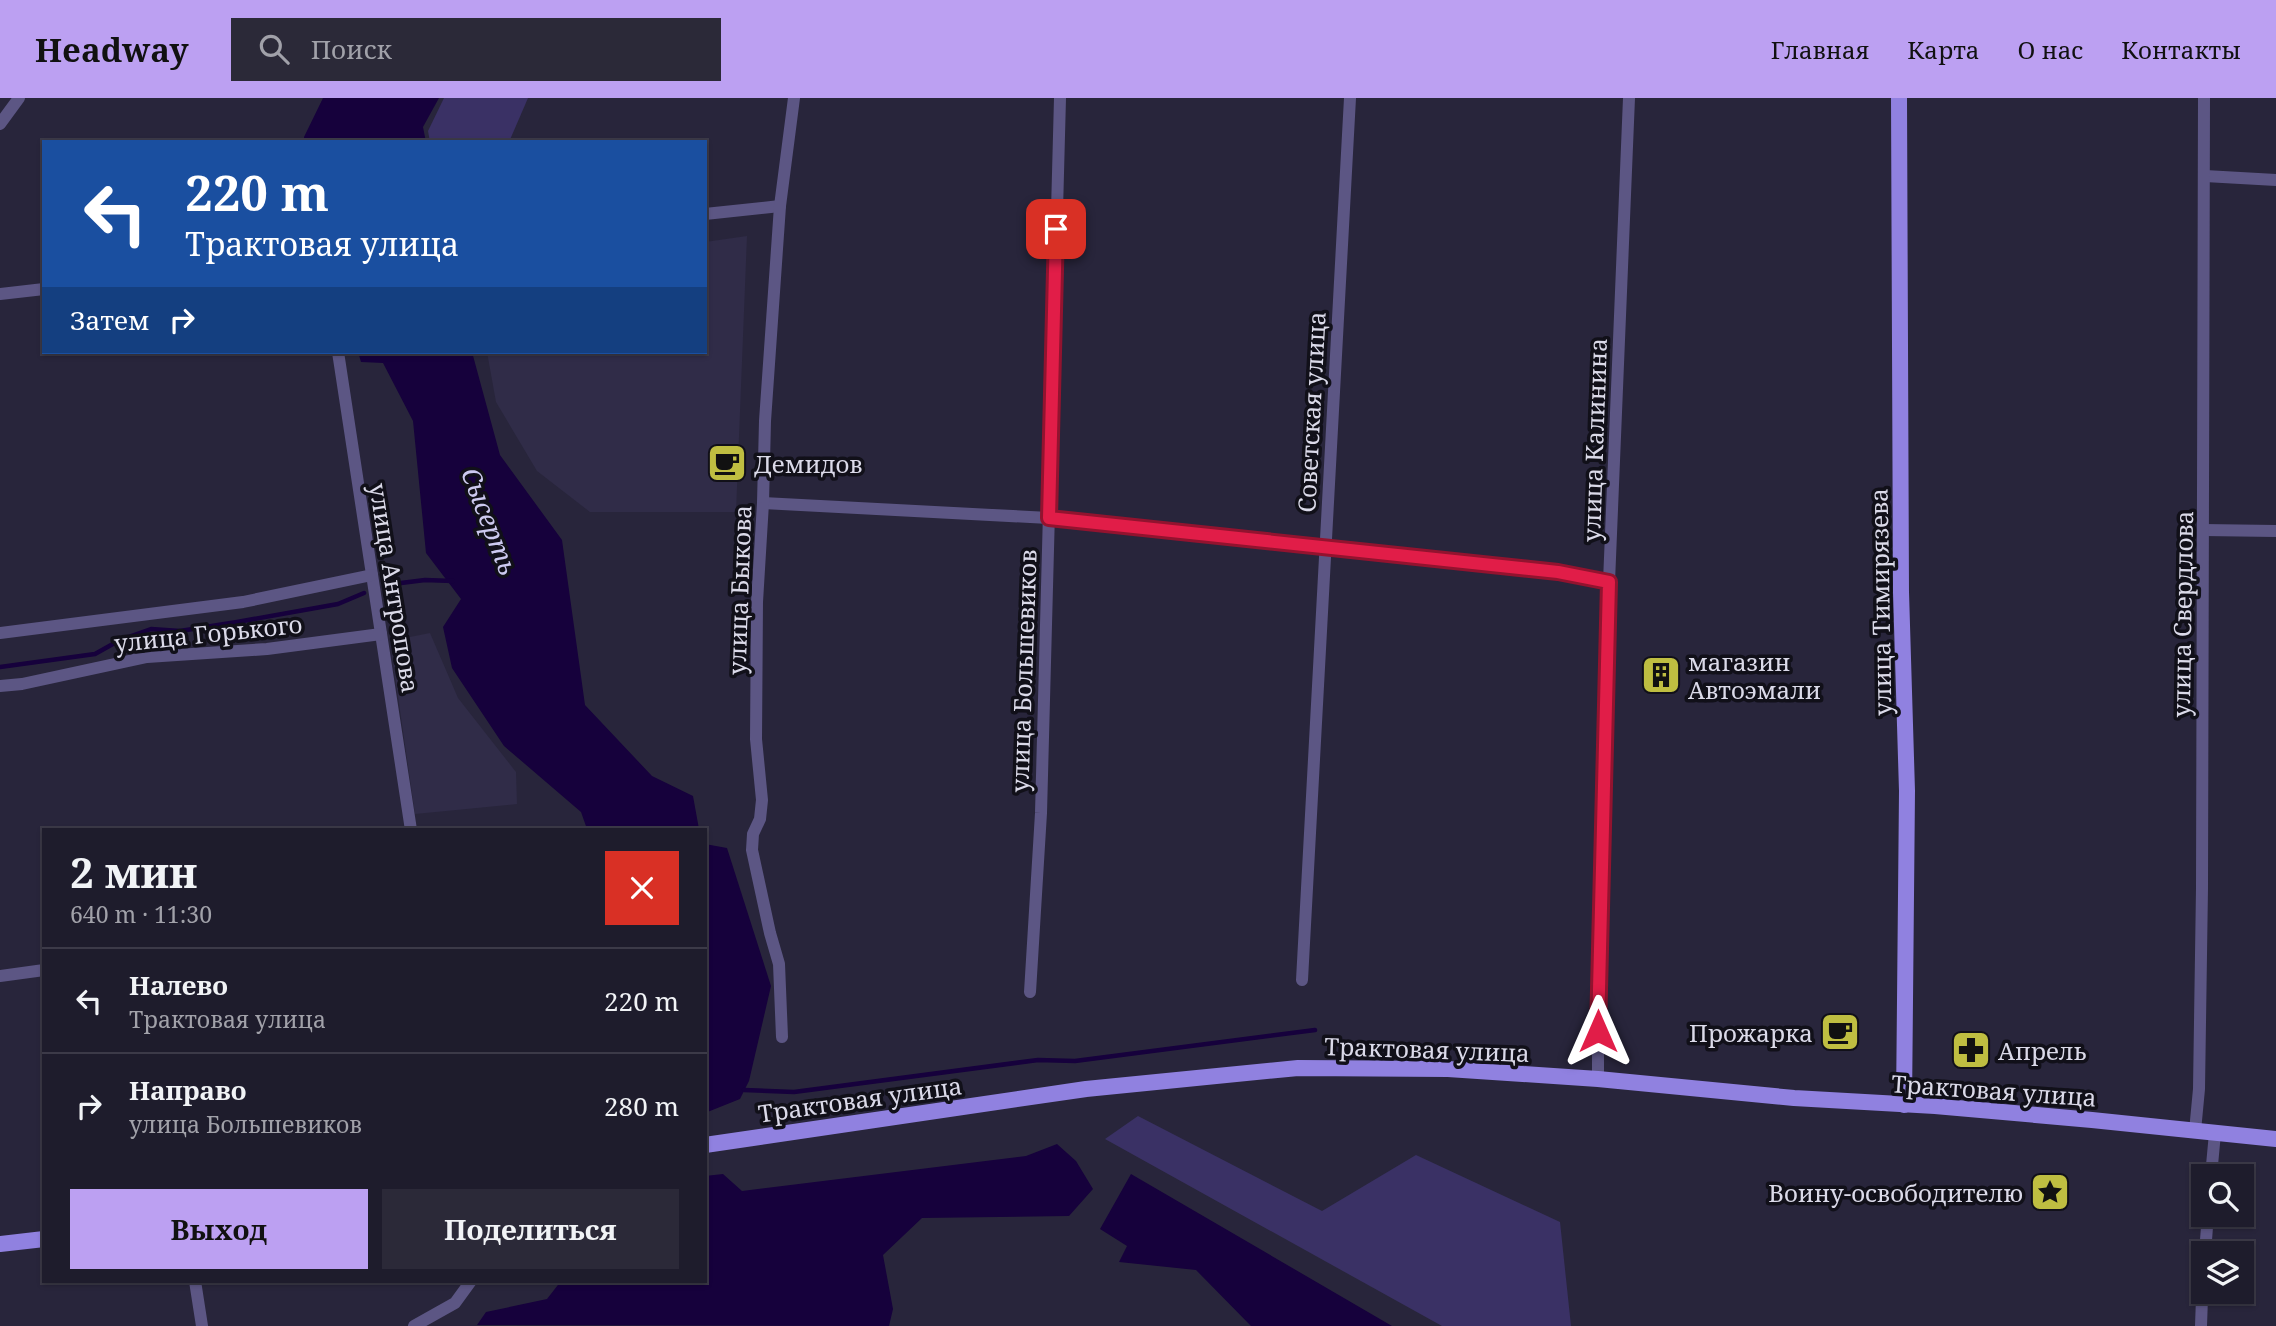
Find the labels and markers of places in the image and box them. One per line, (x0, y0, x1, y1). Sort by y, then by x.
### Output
pin (1026, 199, 1086, 259)
cafe icon: Демидов (706, 442, 748, 484)
place label: Демидов (754, 447, 863, 480)
place label: магазин Автоэмали (1688, 645, 1821, 706)
building icon: магазин Автоэмали (1640, 654, 1682, 696)
cafe icon: Прожарка (1819, 1011, 1861, 1053)
place label: Прожарка (1689, 1016, 1813, 1049)
pharmacy icon: Апрель (1950, 1029, 1992, 1071)
place label: Апрель (1998, 1034, 2087, 1067)
place icon: Воину-освободителю (2029, 1171, 2071, 1213)
place label: Воину-освободителю (1768, 1176, 2023, 1209)

